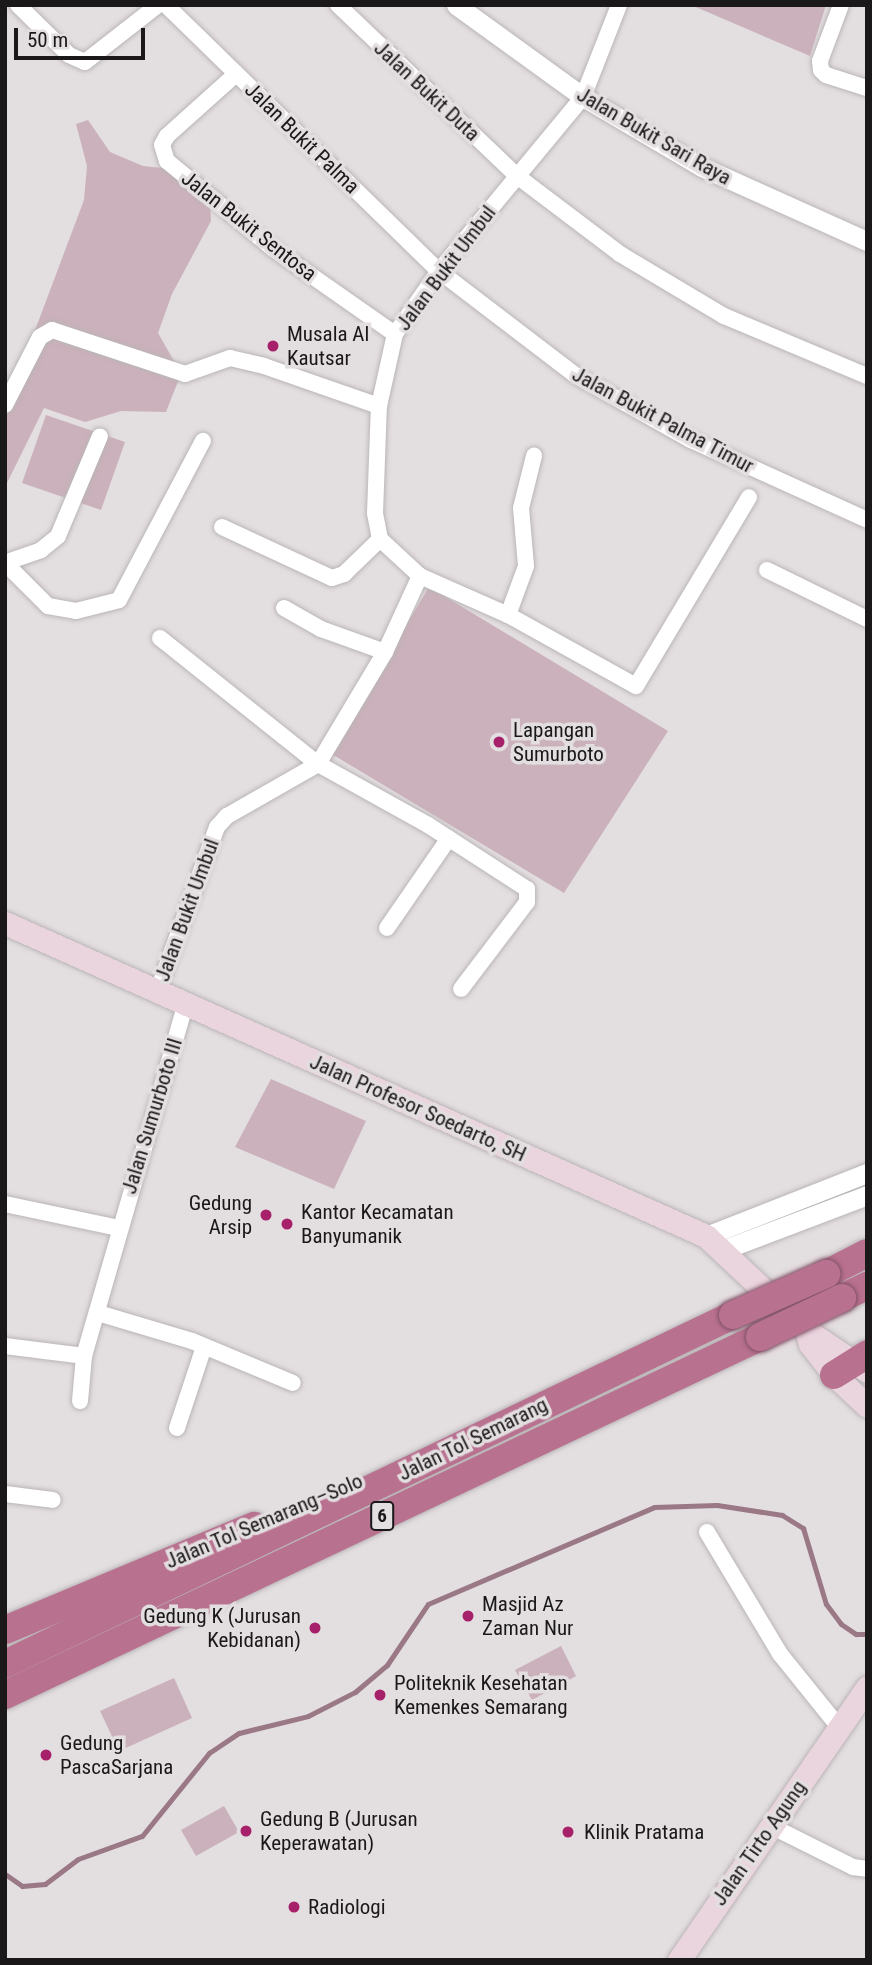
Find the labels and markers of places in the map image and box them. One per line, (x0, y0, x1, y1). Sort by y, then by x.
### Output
place label: Musala Al Kautsar (287, 321, 369, 371)
marker: Musala Al Kautsar (265, 338, 281, 354)
place label: Lapangan Sumurboto (513, 717, 604, 767)
marker: Lapangan Sumurboto (491, 734, 507, 750)
place label: Gedung Arsip (189, 1190, 252, 1240)
place label: Kantor Kecamatan Banyumanik (301, 1199, 454, 1249)
marker: Gedung Arsip (258, 1207, 274, 1223)
marker: Kantor Kecamatan Banyumanik (279, 1216, 295, 1232)
place label: Masjid Az Zaman Nur (482, 1591, 573, 1641)
place label: Gedung K (Jurusan Kebidanan) (143, 1603, 301, 1653)
marker: Masjid Az Zaman Nur (460, 1608, 476, 1624)
marker: Gedung K (Jurusan Kebidanan) (307, 1620, 323, 1636)
place label: Politeknik Kesehatan Kemenkes Semarang (394, 1670, 568, 1720)
marker: Politeknik Kesehatan Kemenkes Semarang (372, 1687, 388, 1703)
place label: Gedung PascaSarjana (60, 1730, 173, 1780)
marker: Gedung PascaSarjana (38, 1747, 54, 1763)
place label: Gedung B (Jurusan Keperawatan) (260, 1806, 418, 1856)
place label: Klinik Pratama (584, 1819, 704, 1845)
marker: Klinik Pratama (558, 1822, 578, 1842)
marker: Gedung B (Jurusan Keperawatan) (238, 1823, 254, 1839)
place label: Radiologi (308, 1894, 386, 1920)
marker: Radiologi (286, 1899, 302, 1915)

